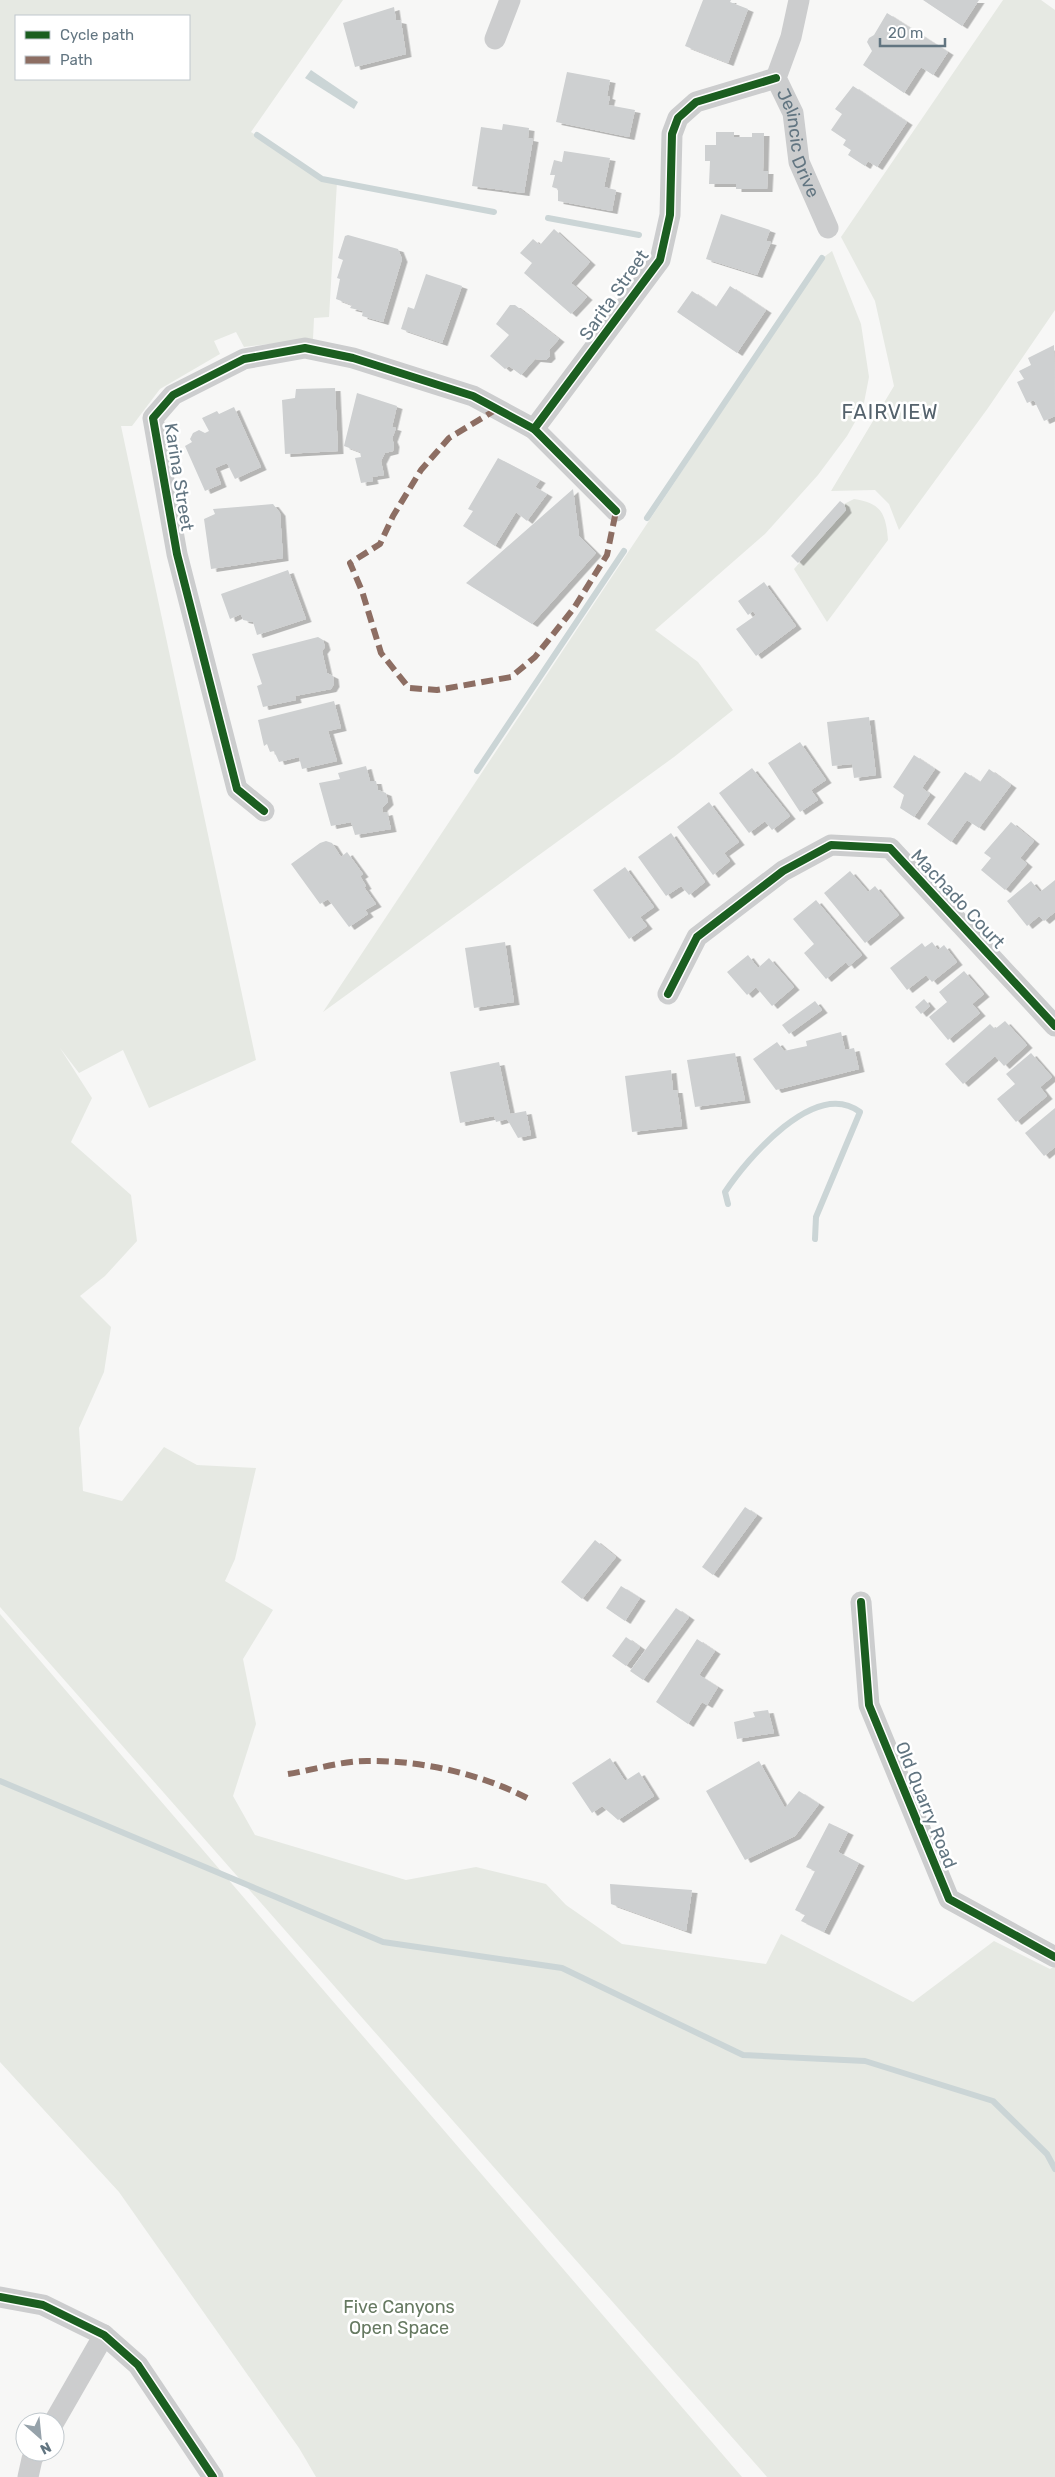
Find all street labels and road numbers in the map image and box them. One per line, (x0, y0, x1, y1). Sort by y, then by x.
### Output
street label: Jelincic Drive (772, 85, 824, 201)
street label: Sarita Street (575, 245, 653, 345)
street label: Karina Street (160, 421, 198, 533)
street label: Machado Court (906, 845, 1010, 953)
street label: Old Quarry Road (891, 1738, 961, 1872)

